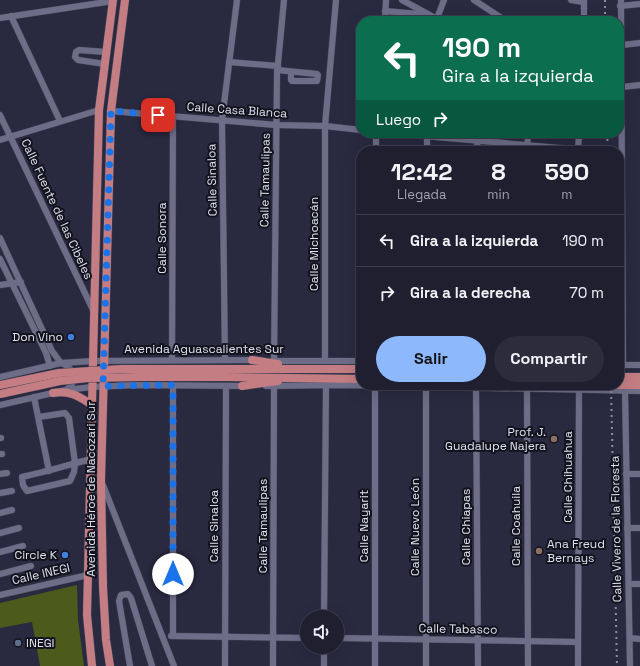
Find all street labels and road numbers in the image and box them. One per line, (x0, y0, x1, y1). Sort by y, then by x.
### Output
street label: Calle Casa Blanca (186, 99, 288, 121)
street label: Calle Tamaulipas (256, 133, 274, 227)
street label: Calle Fuente de las Cibeles (17, 136, 97, 282)
street label: Calle Sinaloa (203, 144, 221, 216)
street label: Calle Michoacán (306, 197, 322, 291)
street label: Calle Sonora (154, 202, 170, 274)
street label: Avenida Aguascalientes Sur (124, 341, 284, 357)
street label: Avenida Héroe de Nacozari Sur (83, 401, 99, 577)
street label: Calle Chihuahua (560, 431, 576, 523)
street label: Calle Vivero de la Floresta (607, 455, 625, 602)
street label: Calle Nuevo León (407, 478, 423, 576)
street label: Calle Tamaulipas (255, 479, 271, 573)
street label: Calle Coahuila (508, 486, 524, 566)
street label: Calle Chiapas (458, 489, 474, 565)
street label: Calle Sinaloa (206, 490, 222, 562)
street label: Calle Nayarit (356, 490, 372, 562)
street label: Calle INEGI (10, 560, 72, 588)
street label: Calle Tabasco (418, 620, 498, 638)

